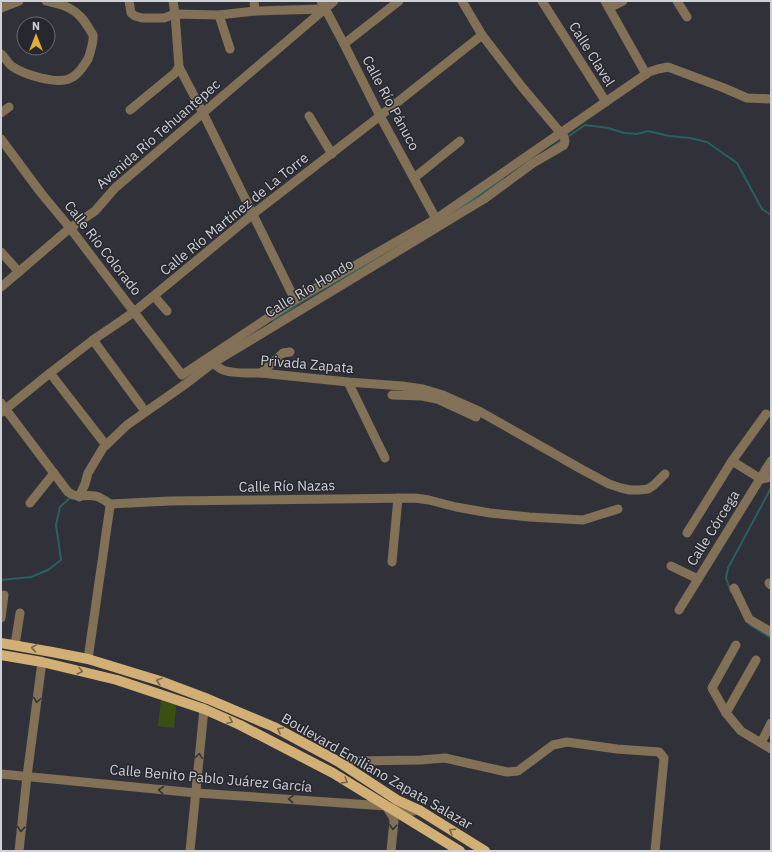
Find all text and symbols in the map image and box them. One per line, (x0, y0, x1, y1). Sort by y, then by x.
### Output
north arrow (16, 16, 56, 56)
street label: Calle Clavel (565, 18, 619, 90)
text: N (32, 19, 40, 33)
street label: Calle Río Pánuco (358, 52, 424, 154)
street label: Avenida Río Tehuantepec (92, 75, 224, 193)
street label: Calle Río Martínez de La Torre (156, 148, 312, 279)
street label: Calle Río Colorado (61, 197, 146, 299)
street label: Calle Río Hondo (262, 254, 357, 321)
street label: Privada Zapata (260, 351, 355, 377)
street label: Calle Río Nazas (239, 476, 336, 496)
street label: Calle Córcega (683, 486, 744, 569)
one-way arrow (31, 644, 37, 653)
one-way arrow (77, 666, 84, 675)
one-way arrow (156, 677, 163, 686)
one-way arrow (33, 697, 42, 703)
street label: Boulevard Emiliano Zapata Salazar (278, 709, 476, 833)
one-way arrow (227, 716, 234, 724)
one-way arrow (276, 727, 284, 735)
one-way arrow (195, 753, 204, 760)
street label: Calle Benito Pablo Juárez García (109, 760, 314, 796)
one-way arrow (341, 776, 348, 784)
one-way arrow (158, 785, 164, 794)
one-way arrow (288, 795, 294, 804)
one-way arrow (389, 824, 398, 830)
one-way arrow (17, 826, 26, 832)
one-way arrow (449, 828, 456, 835)

